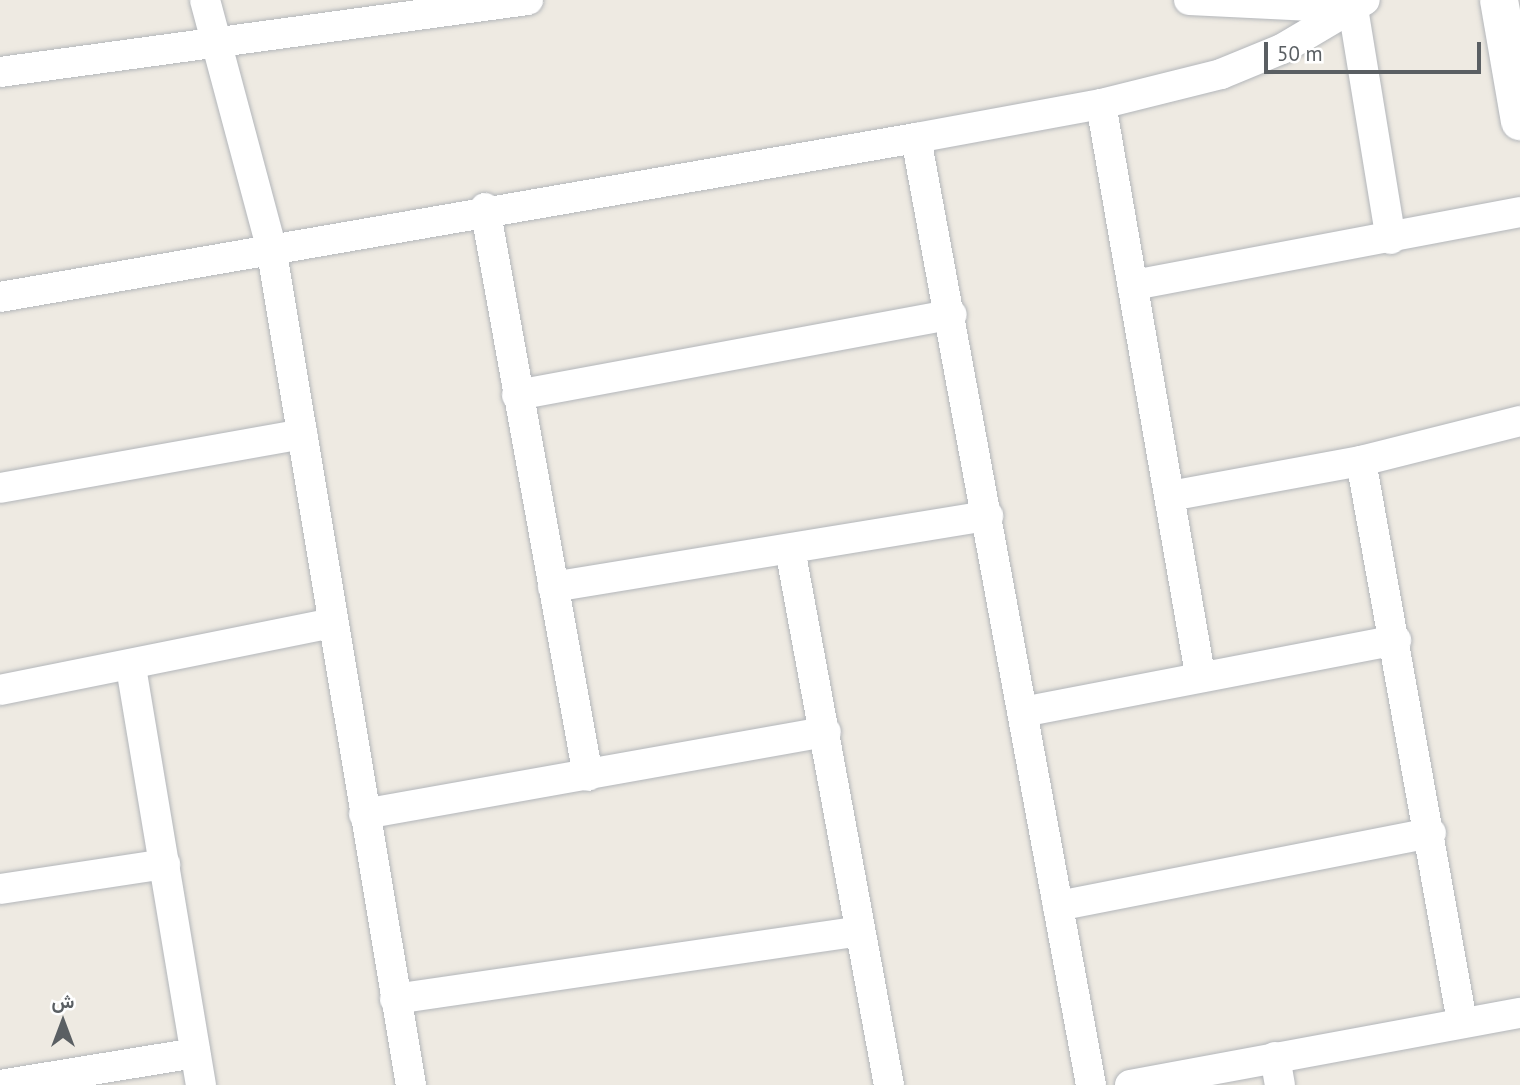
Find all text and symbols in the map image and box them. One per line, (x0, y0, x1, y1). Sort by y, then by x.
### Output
scale bar (1268, 28, 1485, 72)
text: 50 m (1277, 40, 1323, 67)
north arrow (28, 987, 98, 1057)
text: ش (52, 989, 74, 1013)

